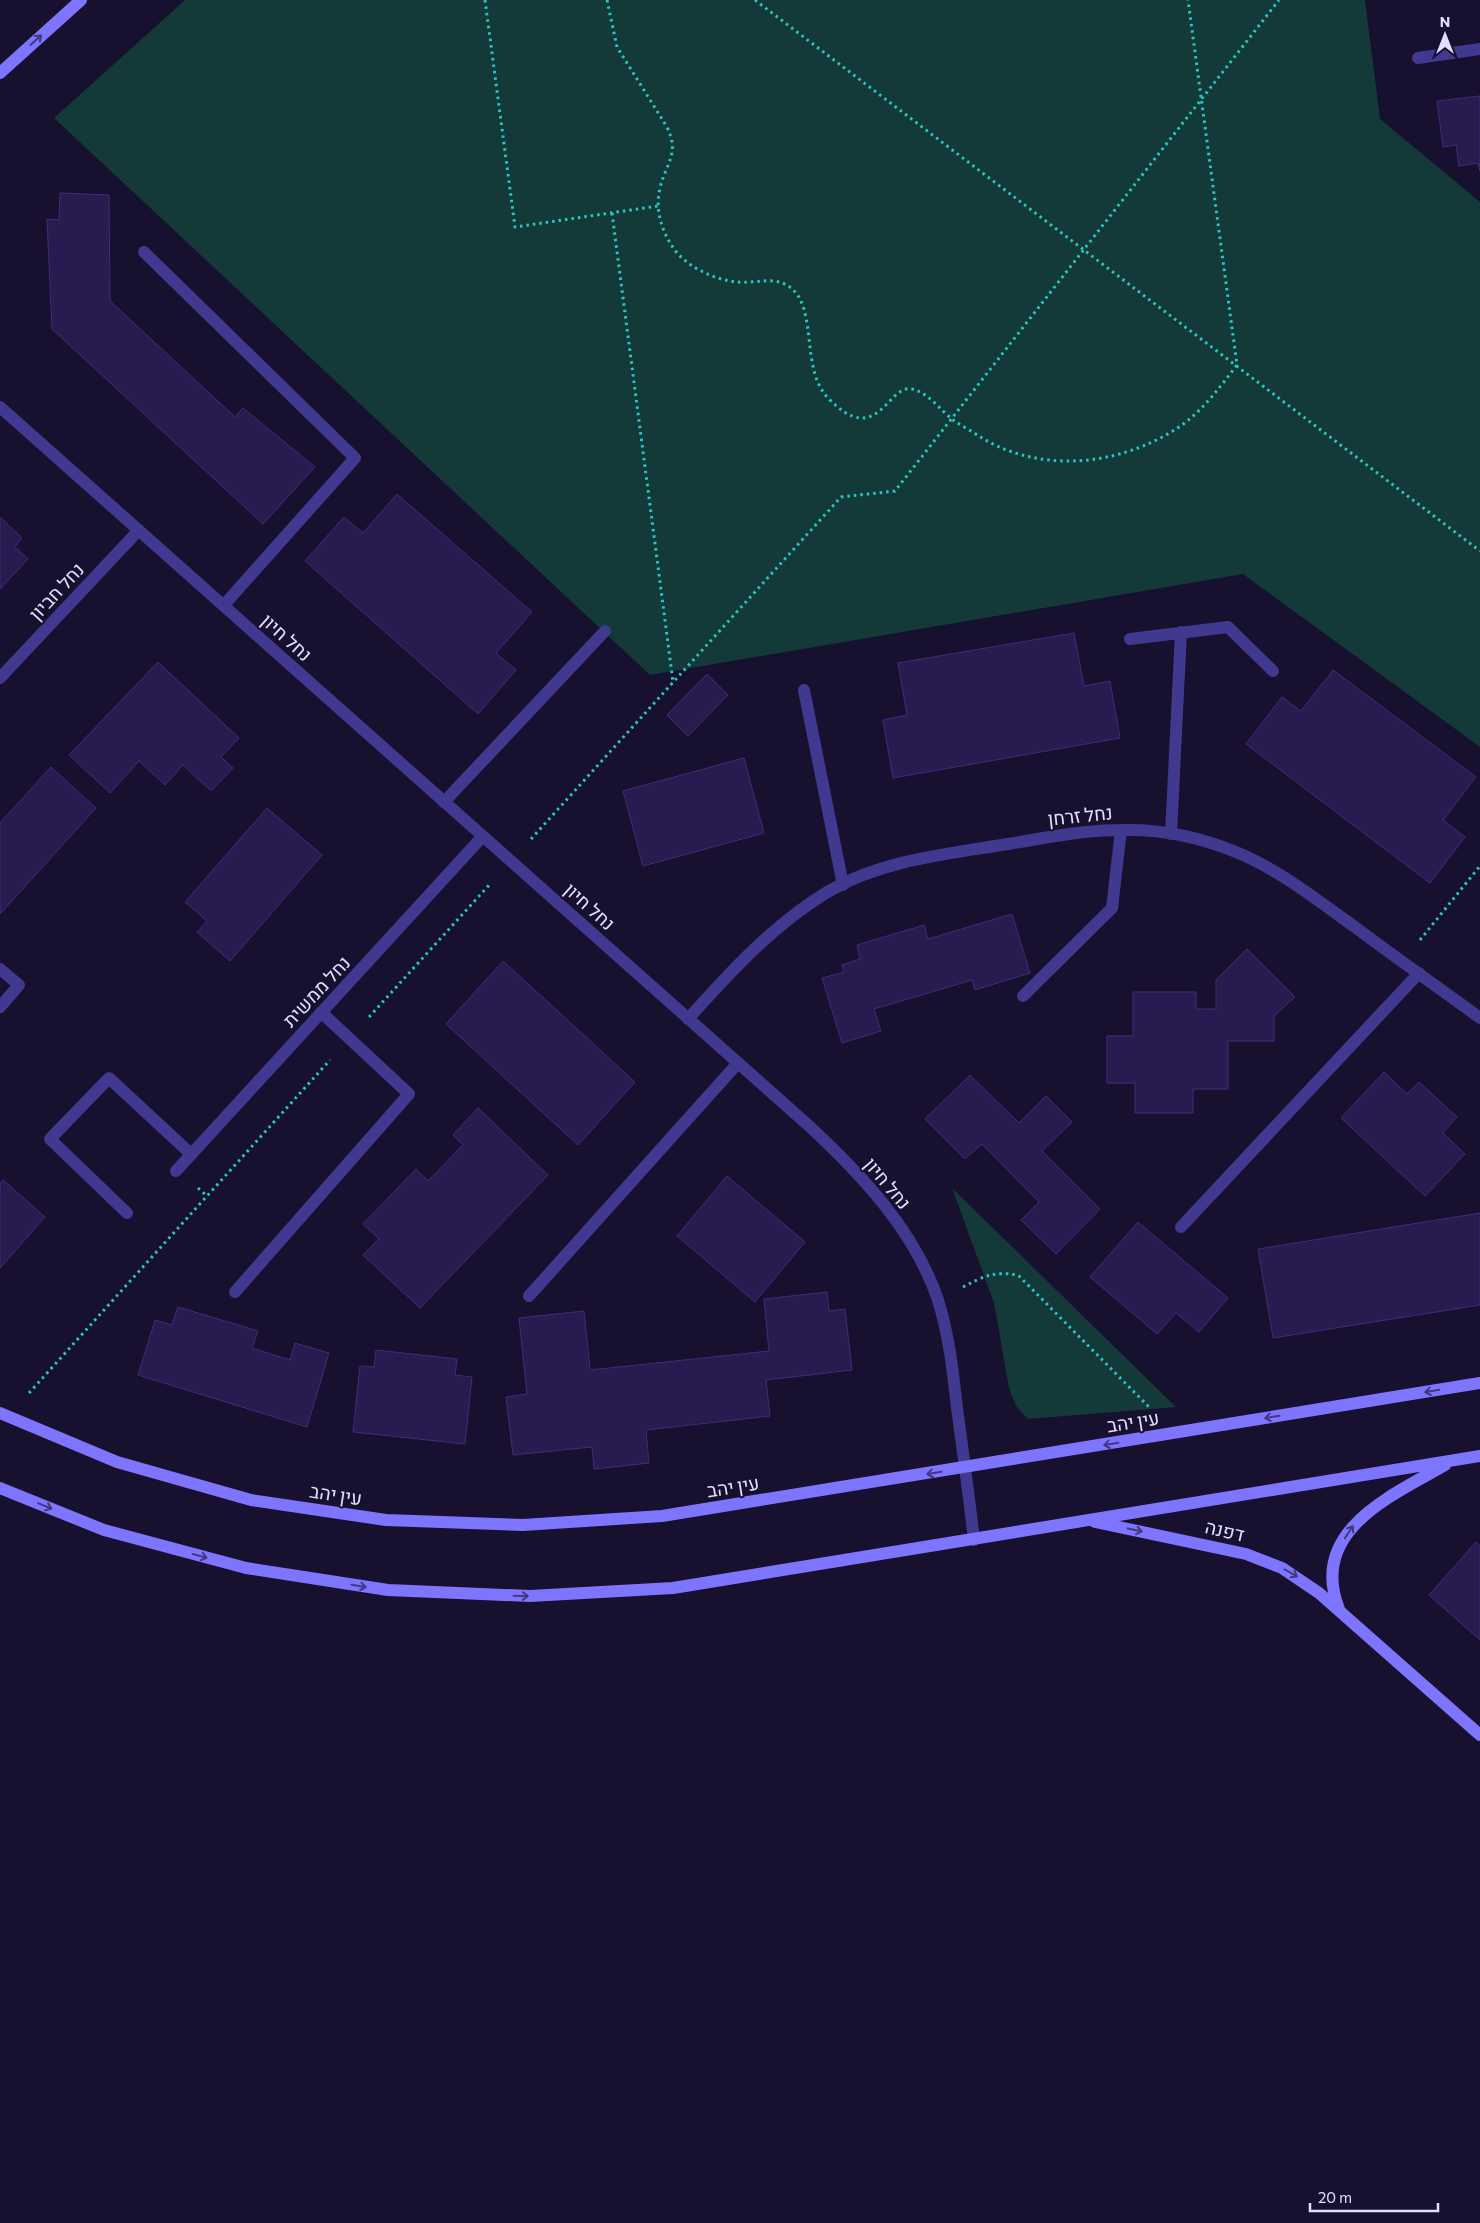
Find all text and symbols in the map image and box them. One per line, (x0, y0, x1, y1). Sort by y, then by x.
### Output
north arrow (1420, 10, 1470, 60)
text: N (1440, 13, 1450, 30)
one-way arrow (30, 34, 43, 46)
street label: נחל חביון (24, 557, 88, 625)
street label: נחל חיון (257, 608, 317, 666)
street label: נחל זרחן (1047, 800, 1113, 830)
street label: נחל חיון (560, 877, 620, 935)
street label: נחל ממשית (277, 951, 355, 1031)
street label: נחל חיון (860, 1153, 916, 1213)
one-way arrow (1424, 1387, 1440, 1397)
street label: עין יהב (1105, 1406, 1161, 1436)
one-way arrow (1264, 1413, 1280, 1423)
one-way arrow (1104, 1439, 1120, 1449)
one-way arrow (926, 1468, 942, 1478)
street label: עין יהב (705, 1471, 761, 1501)
street label: עין יהב (308, 1479, 364, 1509)
one-way arrow (37, 1502, 52, 1511)
street label: דפנה (1203, 1514, 1247, 1546)
one-way arrow (1127, 1526, 1143, 1535)
one-way arrow (1344, 1526, 1354, 1540)
one-way arrow (191, 1552, 207, 1561)
one-way arrow (1283, 1569, 1298, 1579)
one-way arrow (351, 1581, 367, 1591)
one-way arrow (513, 1591, 529, 1600)
scale bar (1310, 2180, 1438, 2212)
text: 20 m (1318, 2188, 1352, 2206)

